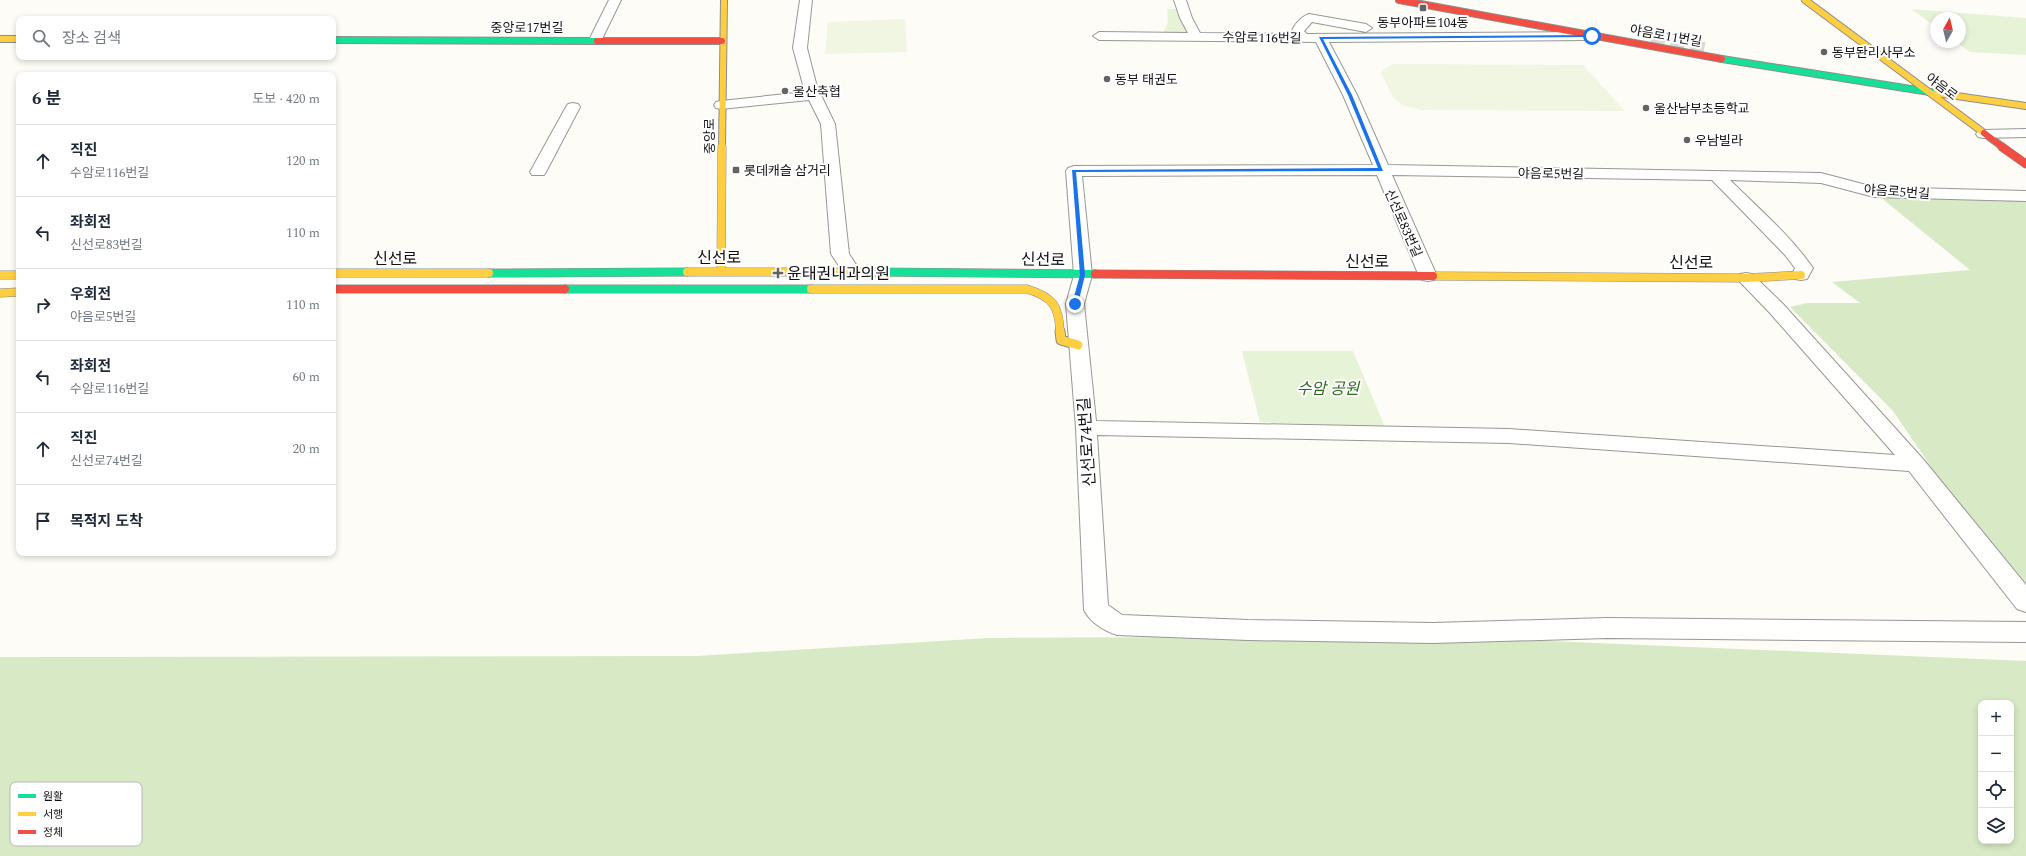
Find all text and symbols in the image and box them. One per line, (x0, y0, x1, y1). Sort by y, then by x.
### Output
marker: 동부아파트104동 (1418, 3, 1428, 13)
north arrow (1930, 12, 1966, 48)
place label: 동부아파트104동 (1377, 13, 1469, 33)
search box (16, 16, 336, 60)
street label: 중앙로17번길 (491, 18, 563, 38)
street label: 야음로11번길 (1628, 20, 1703, 52)
icon: search (30, 27, 52, 49)
text: 장소 검색 (62, 27, 121, 50)
street label: 수암로116번길 (1222, 27, 1302, 49)
route start (1583, 27, 1601, 45)
place label: 동부돤리사무소 (1832, 43, 1916, 63)
marker: 동부돤리사무소 (1819, 47, 1829, 57)
street label: 야음로 (1921, 68, 1962, 106)
place label: 동부 태권도 (1115, 70, 1178, 90)
marker: 동부 태권도 (1102, 74, 1112, 84)
place label: 울산축협 (793, 82, 841, 102)
text: 6 분 (32, 86, 61, 112)
marker: 울산축협 (780, 86, 790, 96)
text: 도보 · 420 m (252, 89, 320, 109)
place label: 울산남부초등학교 (1654, 99, 1750, 119)
marker: 울산남부초등학교 (1641, 103, 1651, 113)
street label: 중앙로 (700, 118, 720, 154)
place label: 우남빌라 (1695, 131, 1743, 151)
marker: 우남빌라 (1682, 135, 1692, 145)
text: 직진 (70, 139, 98, 162)
icon: ahead (32, 150, 54, 172)
text: 120 m (286, 151, 320, 171)
place label: 롯데캐슬 삼거리 (744, 161, 831, 181)
text: 수암로116번길 (70, 163, 149, 183)
street label: 야음로5번길 (1518, 163, 1584, 185)
marker: 롯데캐슬 삼거리 (731, 165, 741, 175)
street label: 야음로5번길 (1863, 180, 1931, 204)
street label: 신선로83번길 (1379, 186, 1427, 261)
text: 좌회전 (70, 211, 111, 234)
icon: left (32, 222, 54, 244)
text: 110 m (286, 223, 320, 243)
text: 신선로83번길 (70, 235, 143, 255)
street label: 신선로 (697, 246, 741, 270)
street label: 신선로 (373, 247, 417, 271)
street label: 신선로 (1021, 248, 1066, 272)
street label: 신선로 (1345, 250, 1389, 274)
street label: 신선로 (1669, 251, 1713, 275)
place label: 윤태권내과의원 (787, 262, 890, 286)
marker: 윤태권내과의원 (772, 267, 784, 279)
text: 우회전 (70, 283, 111, 306)
icon: right (32, 294, 54, 316)
text: 110 m (286, 295, 320, 315)
route end (1066, 295, 1084, 313)
text: 야음로5번길 (70, 307, 136, 327)
text: 좌회전 (70, 355, 111, 378)
icon: left (32, 366, 54, 388)
text: 60 m (293, 367, 320, 387)
park label: 수암 공원 (1297, 377, 1361, 401)
text: 수암로116번길 (70, 379, 149, 399)
street label: 신선로74번길 (1072, 396, 1102, 487)
text: 직진 (70, 427, 98, 450)
icon: ahead (32, 438, 54, 460)
text: 20 m (293, 439, 320, 459)
text: 신선로74번길 (70, 451, 143, 471)
icon: arrive (32, 510, 54, 532)
text: 목적지 도착 (70, 510, 143, 533)
map controls (1978, 700, 2014, 844)
button: + (1978, 700, 2014, 736)
button: − (1978, 736, 2014, 772)
button: locate (1978, 772, 2014, 808)
legend (10, 782, 142, 846)
text: 원활 (43, 788, 63, 805)
text: 서행 (43, 806, 63, 823)
button: layers (1978, 808, 2014, 844)
text: 정체 (43, 824, 63, 841)

